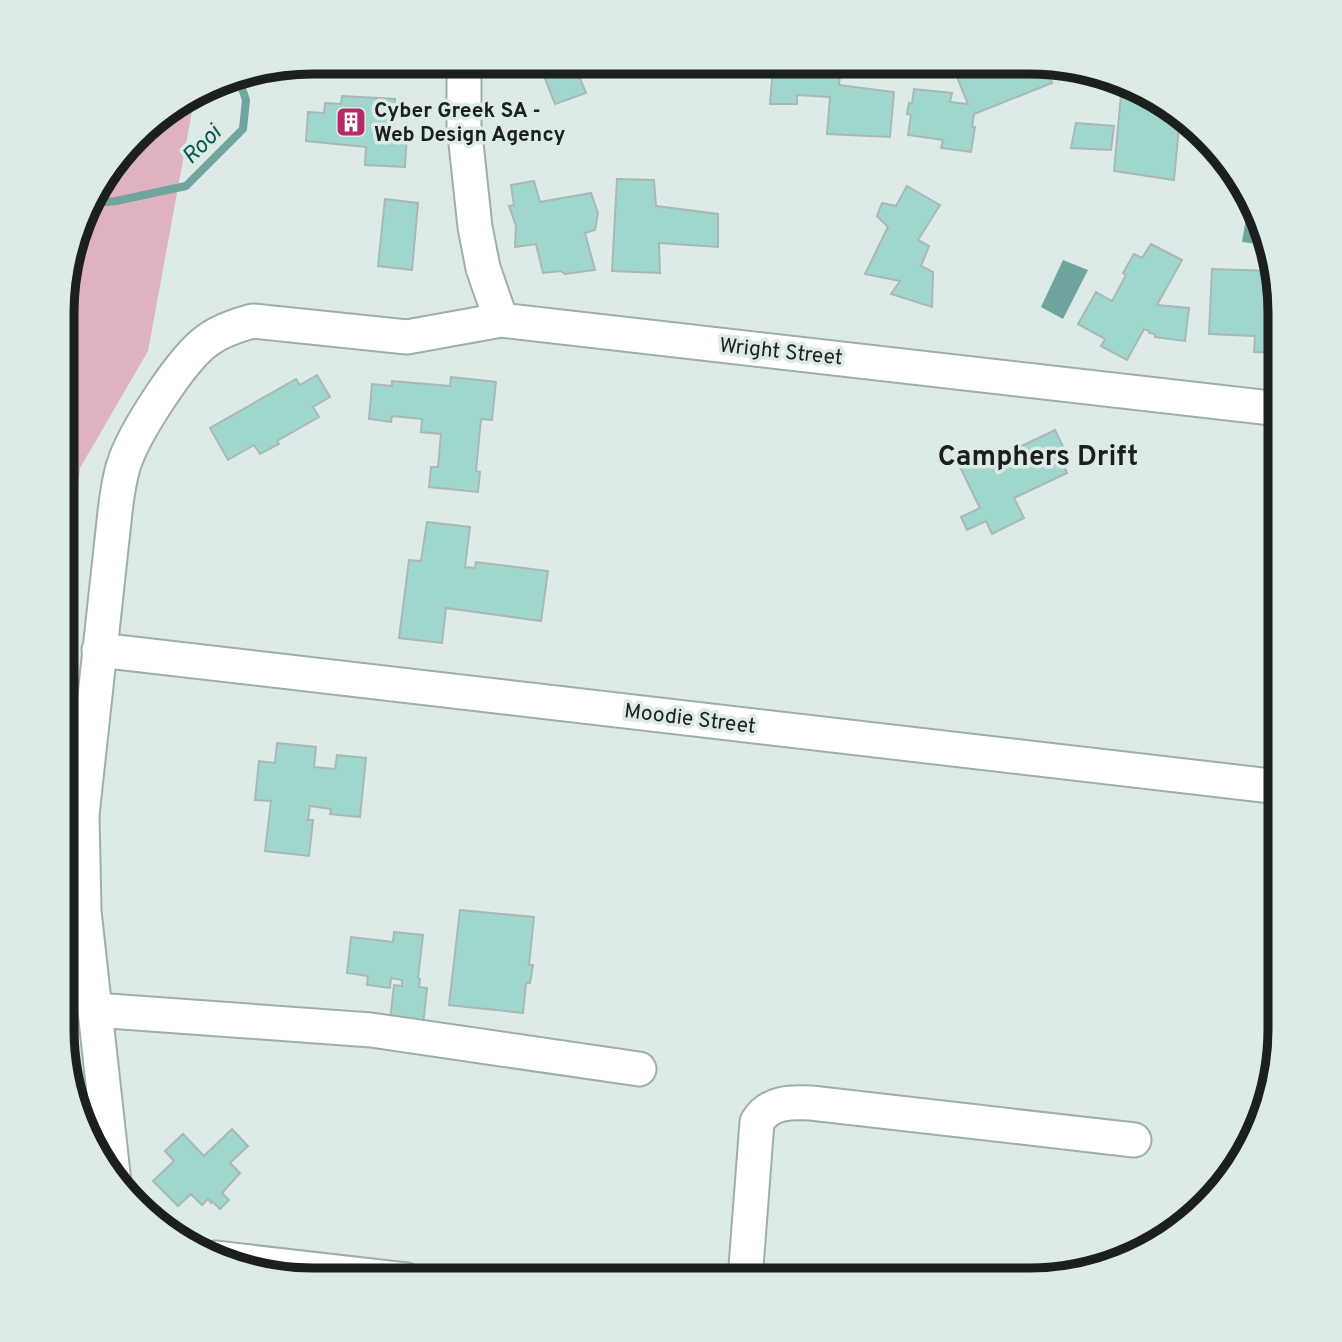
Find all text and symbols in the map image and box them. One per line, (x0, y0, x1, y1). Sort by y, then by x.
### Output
place label: Cyber Greek SA - Web Design Agency (374, 98, 566, 149)
building icon: Cyber Greek SA - Web Design Agency (334, 105, 368, 139)
water label: Rooi (177, 119, 230, 172)
street label: Wright Street (718, 333, 844, 372)
district label: Camphers Drift (938, 440, 1138, 476)
street label: Moodie Street (623, 698, 757, 741)

